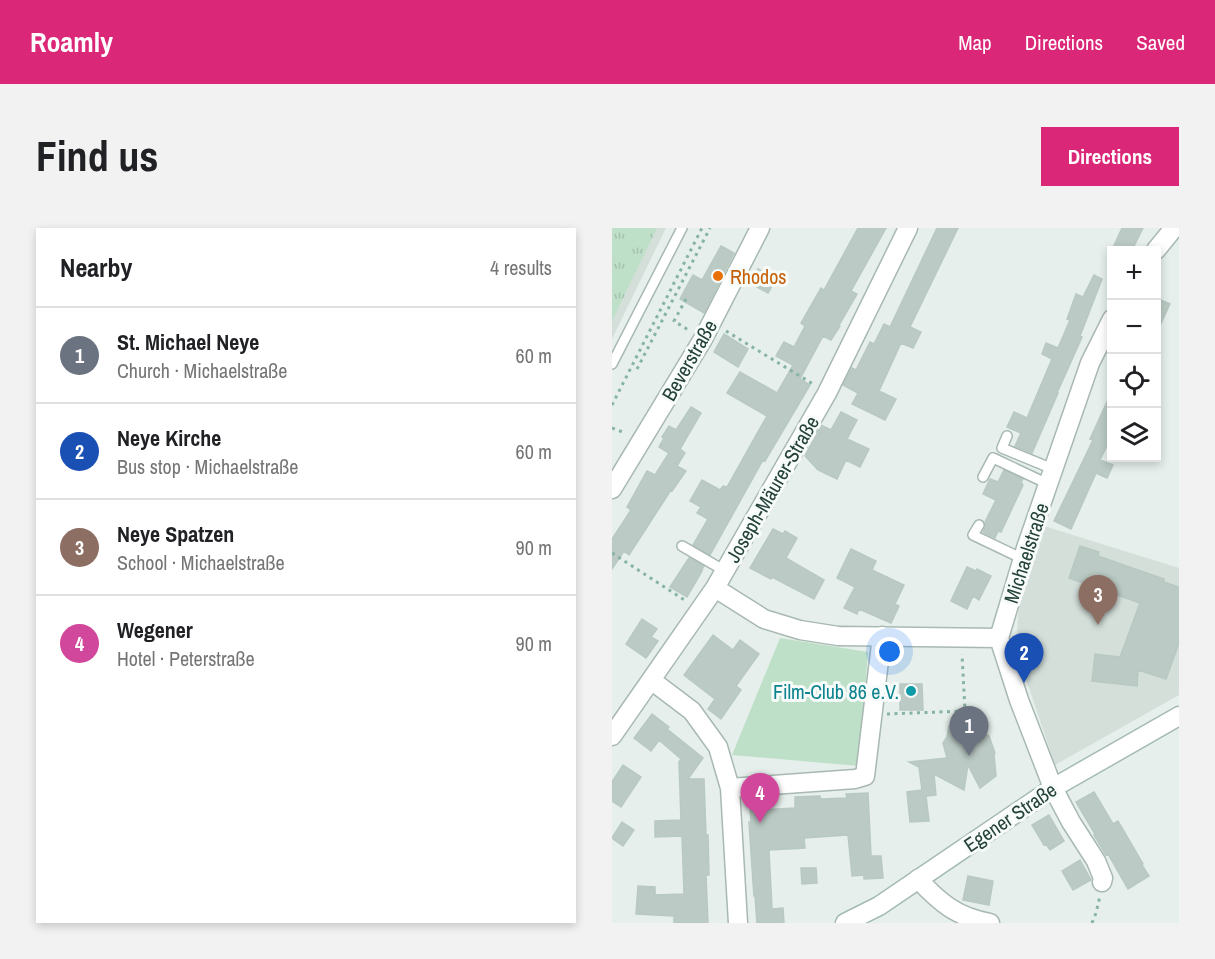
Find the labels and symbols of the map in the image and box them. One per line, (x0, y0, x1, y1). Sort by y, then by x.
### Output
place label: Rhodos (730, 263, 787, 290)
marker: Rhodos (711, 269, 725, 283)
street label: Beverstraße (655, 315, 723, 405)
street label: Joseph-Mäurer-Straße (719, 411, 825, 567)
street label: Michaelstraße (997, 499, 1055, 607)
pin: 3 (1078, 576, 1118, 625)
pin: 2 (1004, 634, 1044, 683)
your location (875, 637, 904, 666)
place label: Film-Club 86 e.V. (773, 678, 899, 705)
marker: Film-Club 86 e.V. (904, 684, 918, 698)
pin: 1 (950, 706, 988, 756)
pin: 4 (740, 774, 780, 823)
street label: Egener Straße (958, 776, 1062, 858)

